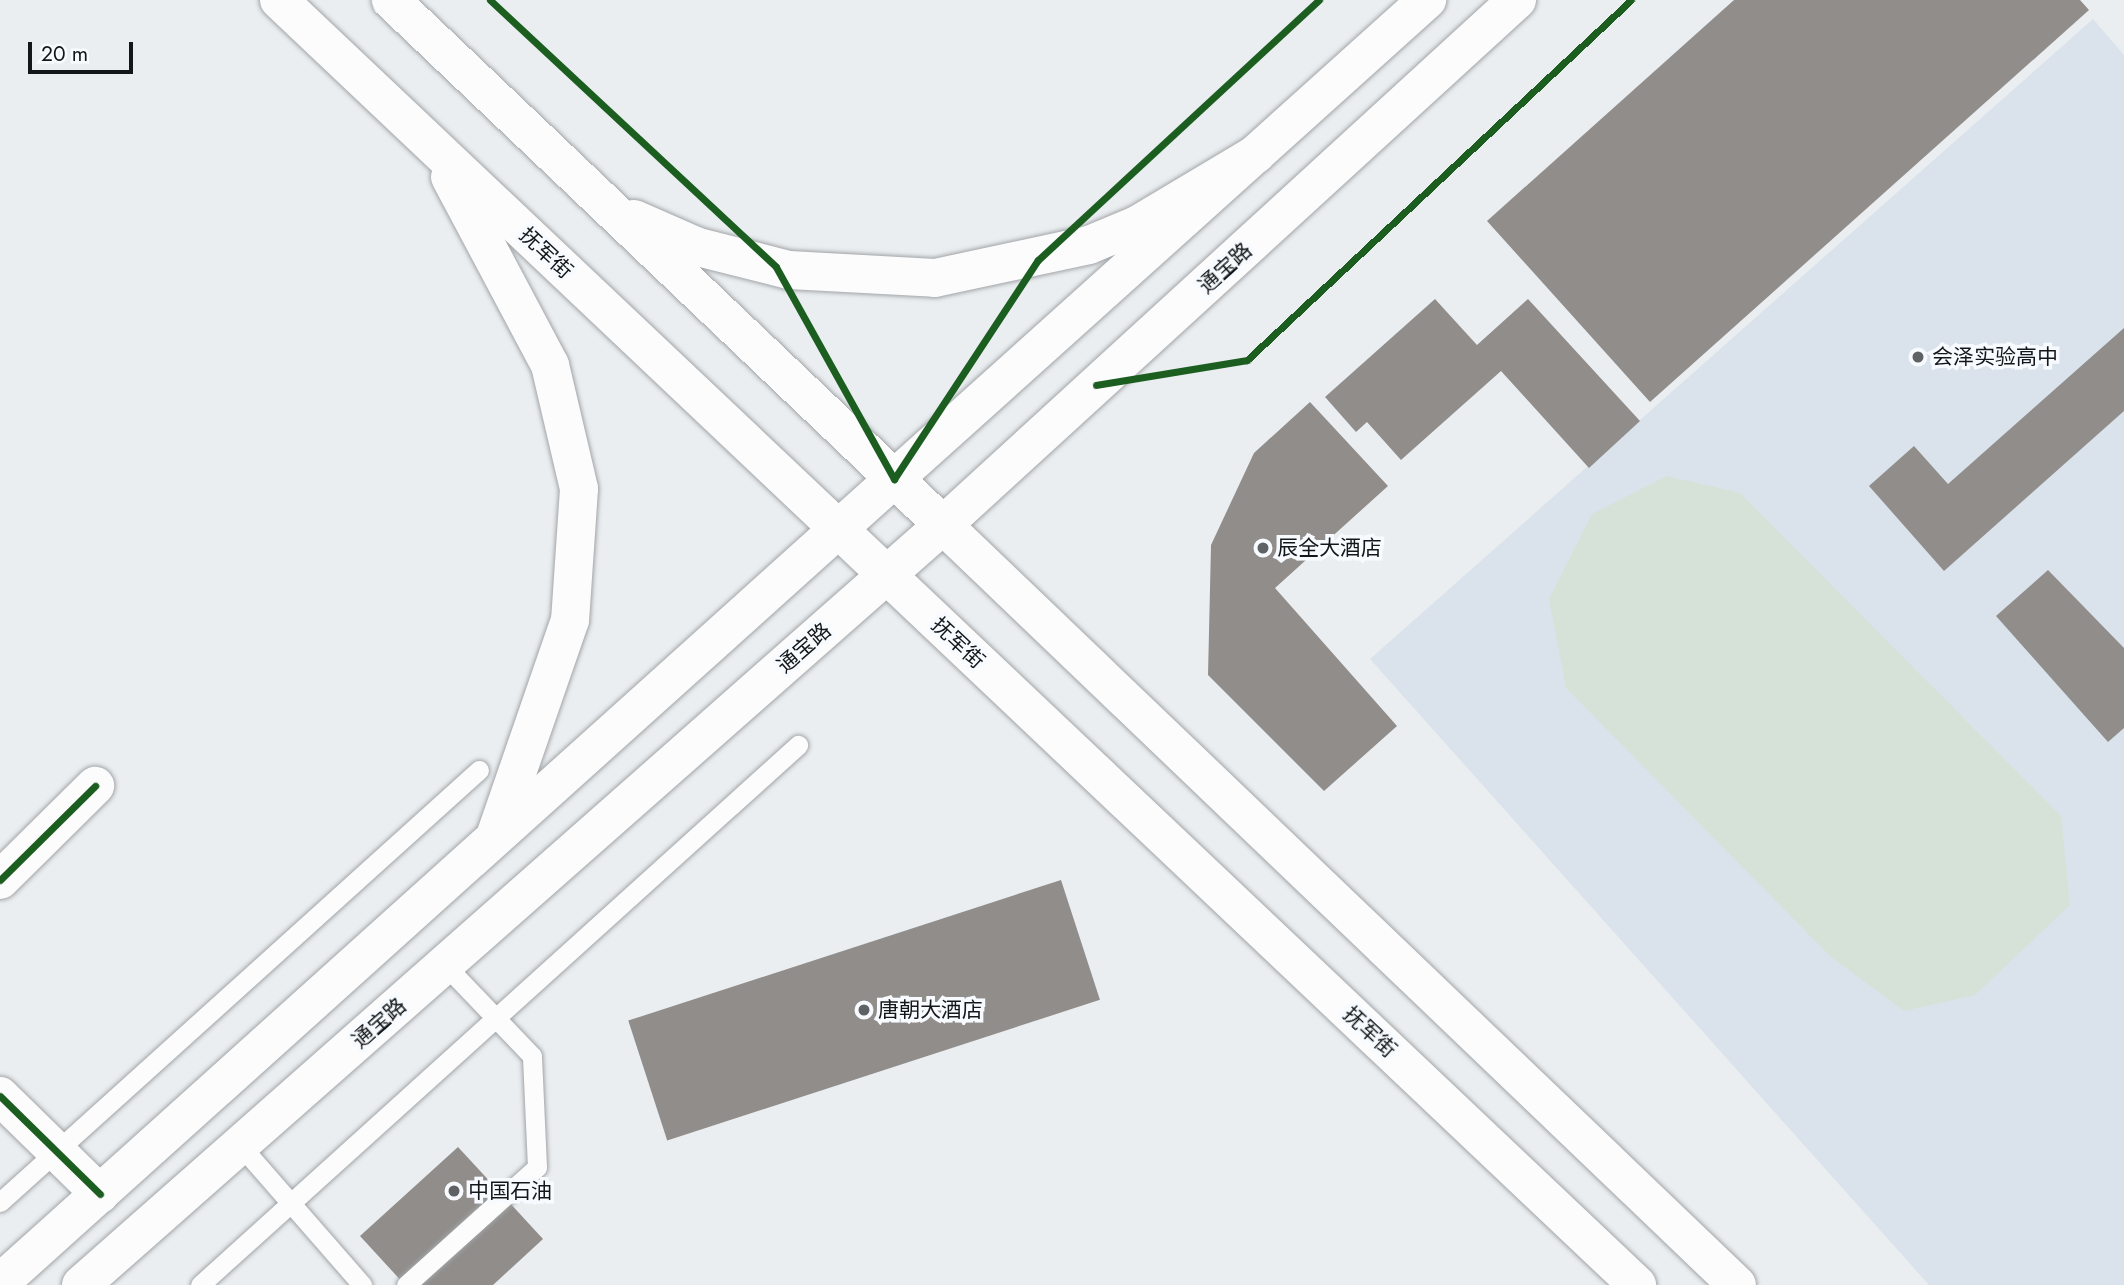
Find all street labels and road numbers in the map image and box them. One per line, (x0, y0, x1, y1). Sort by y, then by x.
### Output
street label: 抚军街 (514, 222, 578, 284)
street label: 通宝路 (1193, 238, 1257, 298)
street label: 抚军街 (926, 612, 990, 674)
street label: 通宝路 (772, 618, 836, 678)
street label: 通宝路 (347, 993, 411, 1053)
street label: 抚军街 (1338, 1001, 1402, 1063)

